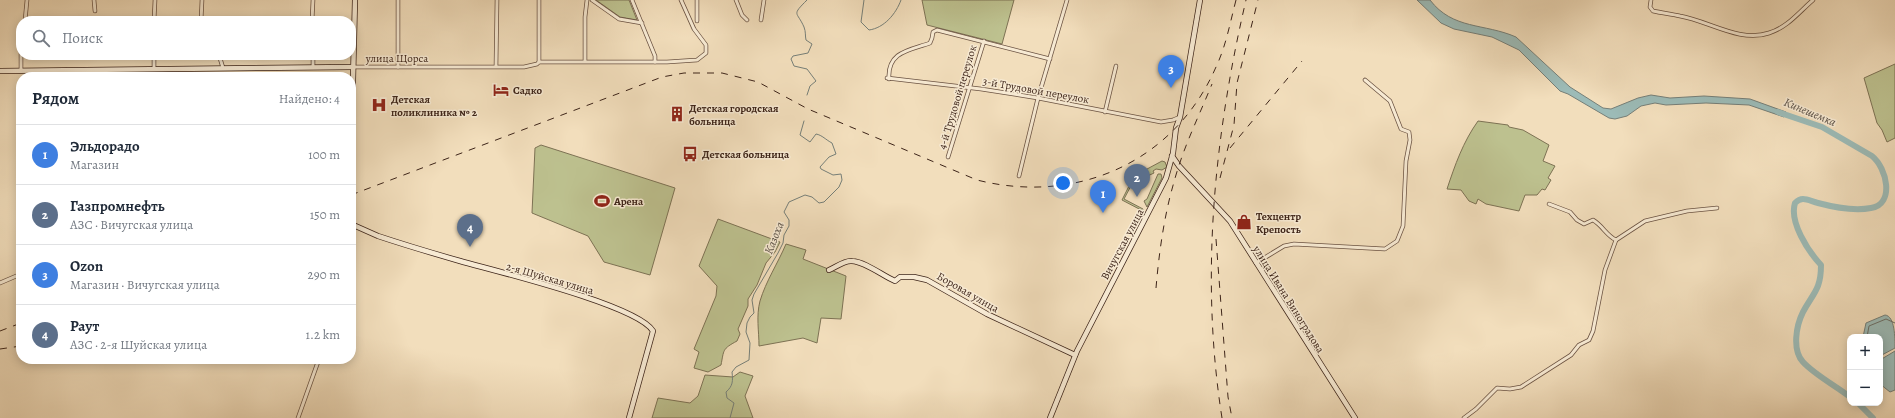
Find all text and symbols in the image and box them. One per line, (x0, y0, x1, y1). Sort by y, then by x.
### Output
search box (16, 16, 356, 60)
icon: search (30, 27, 52, 49)
text: Поиск (62, 28, 103, 48)
street label: 4-й Трудовой переулок (934, 43, 981, 151)
street label: улица Щорса (365, 51, 429, 66)
pin: 3 (1158, 55, 1184, 88)
street label: 3-й Трудовой переулок (982, 74, 1091, 107)
hotel icon: Садко (492, 81, 510, 99)
place label: Садко (513, 83, 542, 98)
text: Рядом (32, 87, 79, 110)
text: Найдено: 4 (279, 90, 340, 107)
place label: Детская поликлиника № 2 (391, 92, 478, 120)
water label: Кинешемка (1781, 94, 1839, 130)
hospital icon: Детская поликлиника № 2 (370, 96, 388, 114)
place label: Детская городская больница (689, 101, 779, 129)
building icon: Детская городская больница (668, 105, 686, 123)
text: Эльдорадо (70, 136, 140, 156)
bus stop icon: Детская больница (681, 145, 699, 163)
text: 1 (43, 146, 47, 163)
text: 100 m (308, 146, 340, 163)
place label: Детская больница (702, 147, 790, 162)
text: Магазин (70, 156, 119, 173)
pin: 2 (1124, 164, 1150, 197)
your location (1053, 173, 1073, 193)
pin: 1 (1090, 180, 1116, 213)
sports icon: Арена (593, 192, 611, 210)
place label: Арена (613, 194, 644, 209)
text: Газпромнефть (70, 196, 165, 216)
street label: Вичугская улица (1097, 205, 1148, 282)
text: 2 (42, 206, 48, 223)
text: 150 m (310, 206, 340, 223)
place label: Техцентр Крепость (1256, 209, 1301, 237)
shop icon: Техцентр Крепость (1235, 213, 1253, 231)
pin: 4 (457, 214, 483, 247)
text: АЗС · Вичугская улица (70, 216, 193, 233)
water label: Казоха (760, 219, 788, 257)
street label: улица Ивана Виноградова (1249, 242, 1328, 357)
text: Ozon (70, 256, 103, 276)
street label: 2-я Шуйская улица (504, 259, 596, 298)
text: 3 (42, 266, 48, 283)
text: 290 m (308, 266, 340, 283)
street label: Боровая улица (934, 269, 1002, 317)
text: Магазин · Вичугская улица (70, 276, 220, 293)
text: Раут (70, 316, 99, 336)
text: 4 (42, 326, 48, 343)
text: 1.2 km (306, 326, 340, 343)
map controls (1847, 334, 1883, 406)
button: + (1847, 334, 1883, 370)
text: АЗС · 2-я Шуйская улица (70, 336, 207, 353)
button: − (1847, 370, 1883, 406)

